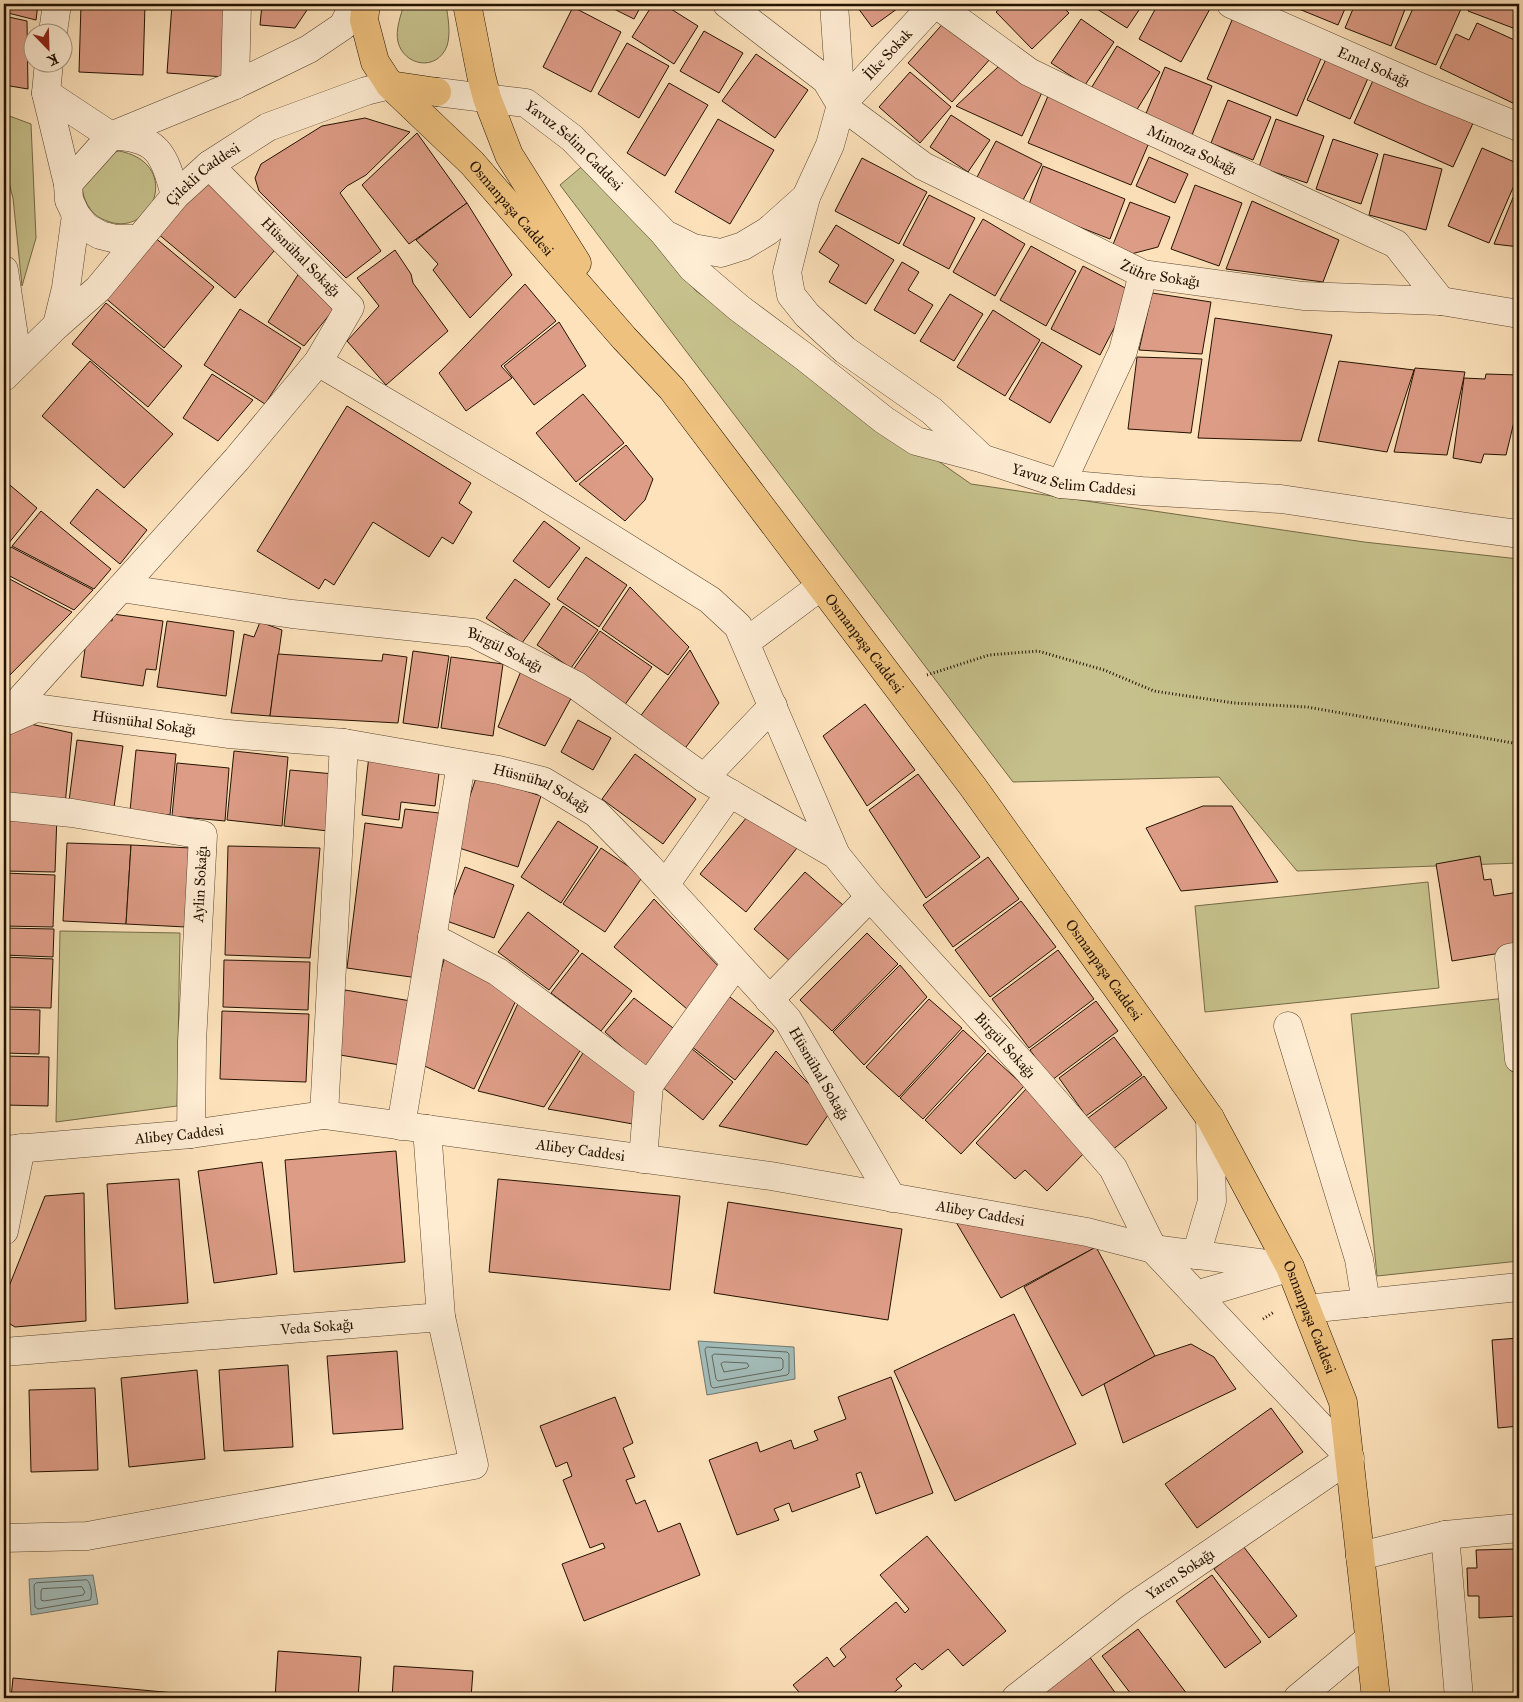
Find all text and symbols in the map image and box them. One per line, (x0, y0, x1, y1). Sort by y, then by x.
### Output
north arrow (22, 22, 72, 72)
street label: İlke Sokak (860, 25, 916, 84)
street label: Emel Sokağı (1335, 43, 1413, 91)
text: K (44, 50, 61, 70)
street label: Yavuz Selim Caddesi (521, 96, 627, 194)
street label: Mimoza Sokağı (1144, 121, 1240, 178)
street label: Çilekli Caddesi (162, 139, 243, 209)
street label: Osmanpaşa Caddesi (465, 157, 558, 260)
street label: Hüsnühal Sokağı (258, 214, 344, 300)
street label: Zühre Sokağı (1118, 255, 1201, 291)
street label: Yavuz Selim Caddesi (1009, 460, 1137, 499)
street label: Osmanpaşa Caddesi (821, 590, 908, 697)
street label: Birgül Sokağı (467, 623, 546, 676)
street label: Hüsnühal Sokağı (91, 707, 197, 739)
street label: Hüsnühal Sokağı (491, 760, 594, 817)
street label: Aylin Sokağı (189, 845, 211, 924)
street label: Osmanpaşa Caddesi (1062, 916, 1146, 1024)
street label: Birgül Sokağı (971, 1009, 1040, 1082)
street label: Hüsnühal Sokağı (785, 1024, 854, 1123)
street label: Alibey Caddesi (133, 1120, 225, 1148)
street label: Alibey Caddesi (534, 1135, 626, 1165)
street label: Alibey Caddesi (934, 1196, 1026, 1230)
street label: Osmanpaşa Caddesi (1279, 1257, 1340, 1376)
street label: Veda Sokağı (279, 1315, 354, 1339)
street label: Yaren Sokağı (1142, 1545, 1218, 1603)

